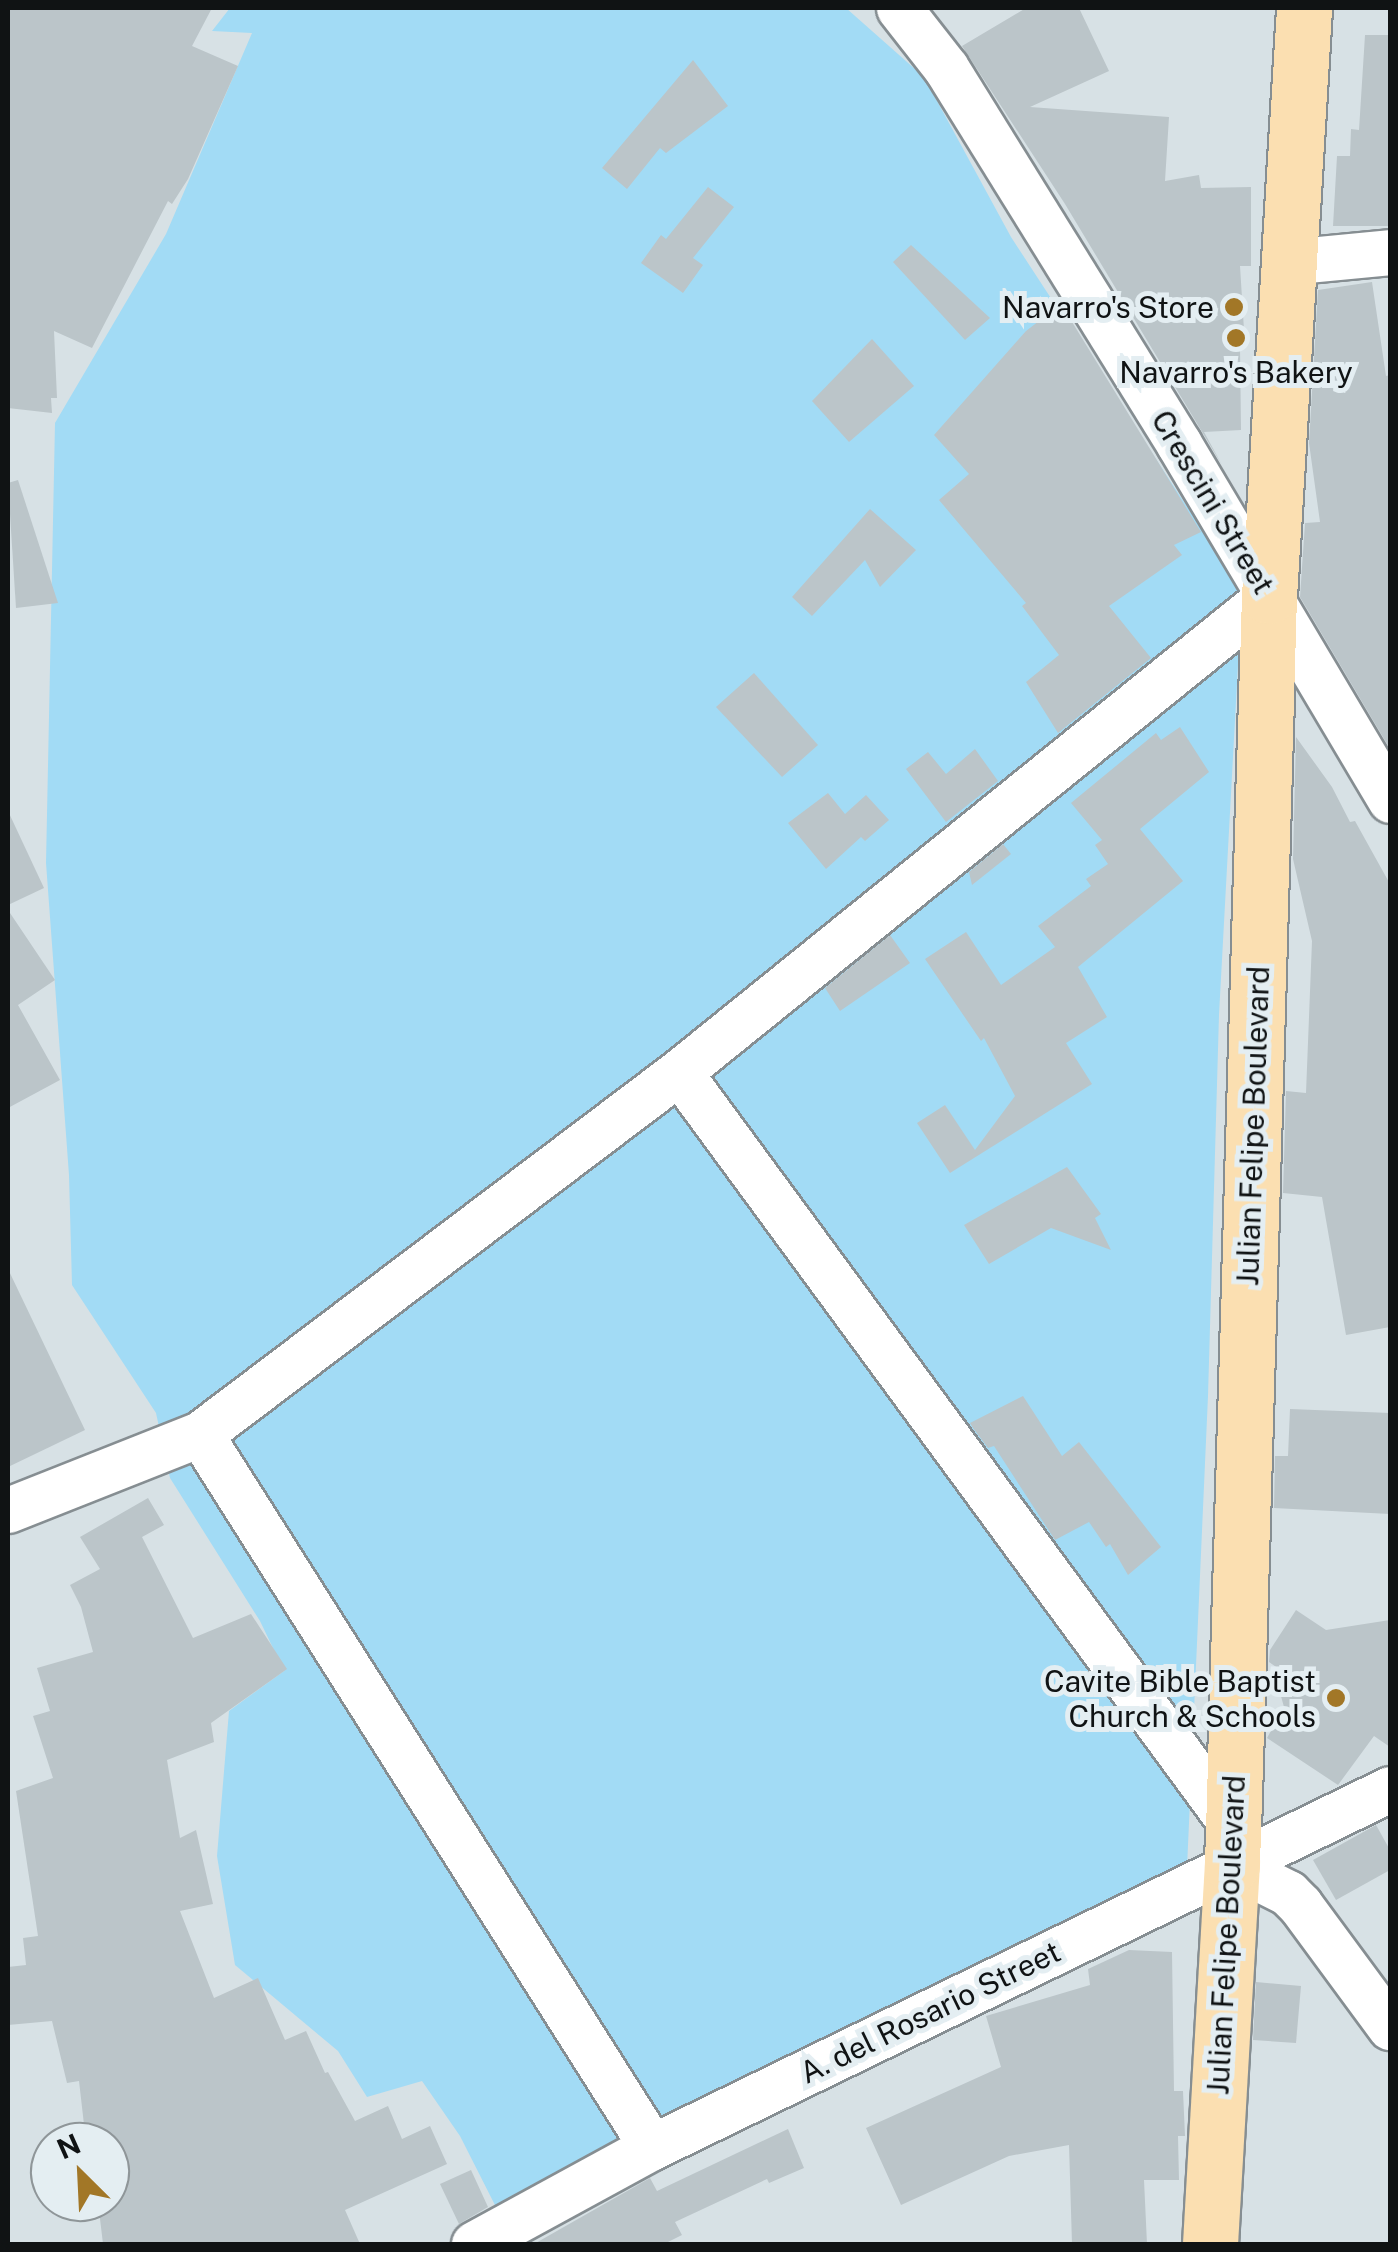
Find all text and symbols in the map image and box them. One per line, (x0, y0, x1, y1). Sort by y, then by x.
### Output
place label: Navarro's Store (1002, 289, 1214, 325)
marker: Navarro's Store (1223, 296, 1245, 318)
marker: Navarro's Bakery (1225, 327, 1247, 349)
place label: Navarro's Bakery (1119, 354, 1353, 390)
street label: Crescini Street (1144, 404, 1282, 600)
street label: Julian Felipe Boulevard (1229, 965, 1277, 1287)
place label: Cavite Bible Baptist Church & Schools (1044, 1663, 1316, 1734)
marker: Cavite Bible Baptist Church & Schools (1325, 1687, 1347, 1709)
street label: Julian Felipe Boulevard (1200, 1774, 1252, 2096)
street label: A. del Rosario Street (793, 1933, 1067, 2091)
north arrow (30, 2122, 130, 2222)
text: N (52, 2126, 85, 2165)

